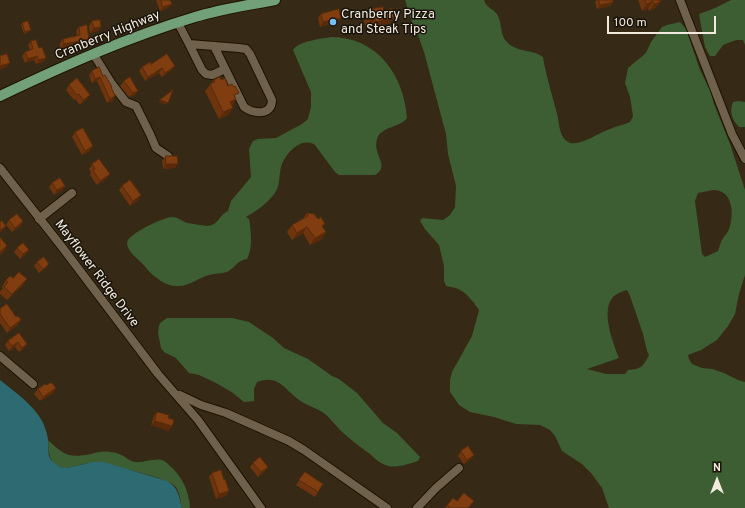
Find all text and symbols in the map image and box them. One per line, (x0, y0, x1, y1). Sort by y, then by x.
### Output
place label: Cranberry Pizza and Steak Tips (341, 7, 435, 38)
street label: Cranberry Highway (53, 8, 163, 64)
scale bar (609, 8, 718, 34)
text: 100 m (614, 15, 647, 31)
marker: Cranberry Pizza and Steak Tips (328, 17, 338, 27)
street label: Mayflower Ridge Drive (51, 217, 141, 331)
north arrow (697, 460, 737, 500)
text: N (713, 461, 721, 475)

